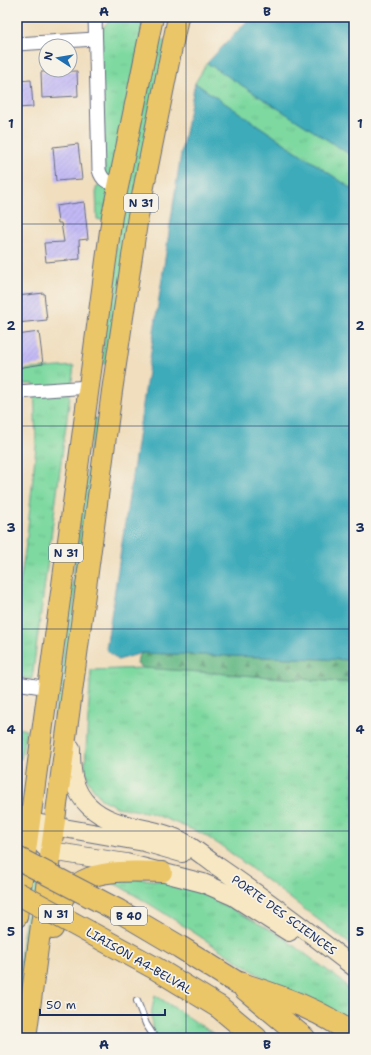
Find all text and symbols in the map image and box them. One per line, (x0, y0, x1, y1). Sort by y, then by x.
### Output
text: A (99, 3, 109, 20)
text: B (263, 3, 271, 20)
north arrow (38, 38, 78, 78)
text: N (40, 50, 57, 62)
text: 1 (8, 115, 14, 132)
text: 1 (357, 115, 363, 132)
road number: N 31 (124, 194, 158, 212)
text: 2 (6, 317, 16, 334)
text: 2 (355, 317, 365, 334)
text: 3 (6, 519, 16, 536)
text: 3 (355, 519, 365, 536)
road number: N 31 (49, 544, 83, 562)
text: 4 (6, 721, 16, 738)
text: 4 (355, 721, 365, 738)
street label: PORTE DES SCIENCES (228, 871, 340, 959)
road number: N 31 (39, 905, 73, 923)
road number: B 40 (111, 907, 147, 925)
text: 5 (7, 923, 15, 940)
text: 5 (356, 923, 364, 940)
street label: LIAISON A4-BELVAL (83, 924, 195, 998)
scale bar (40, 991, 165, 1017)
text: 50 m (46, 997, 76, 1013)
text: A (99, 1036, 109, 1053)
text: B (263, 1036, 271, 1053)

